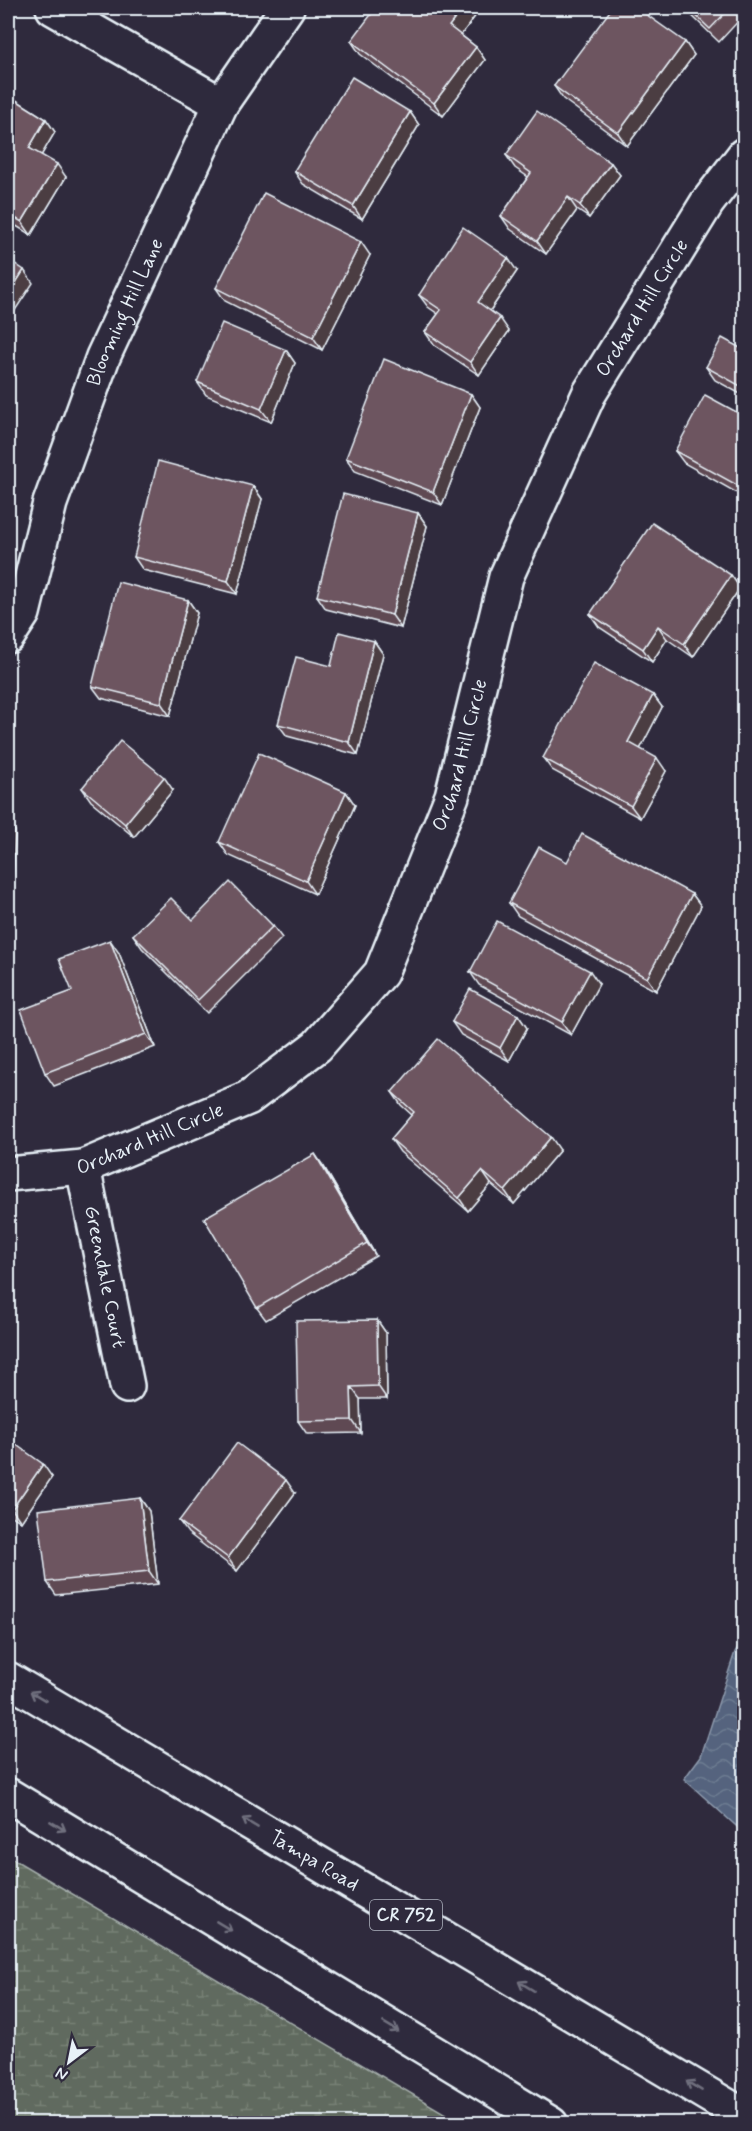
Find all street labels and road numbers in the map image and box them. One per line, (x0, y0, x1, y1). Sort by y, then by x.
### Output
street label: Blooming Hill Lane (80, 234, 170, 390)
street label: Orchard Hill Circle (589, 234, 695, 382)
street label: Orchard Hill Circle (426, 676, 494, 835)
street label: Orchard Hill Circle (72, 1096, 228, 1182)
street label: Greendale Court (78, 1203, 133, 1350)
street label: Tampa Road (264, 1824, 364, 1898)
road number: CR 752 (370, 1900, 442, 1930)

